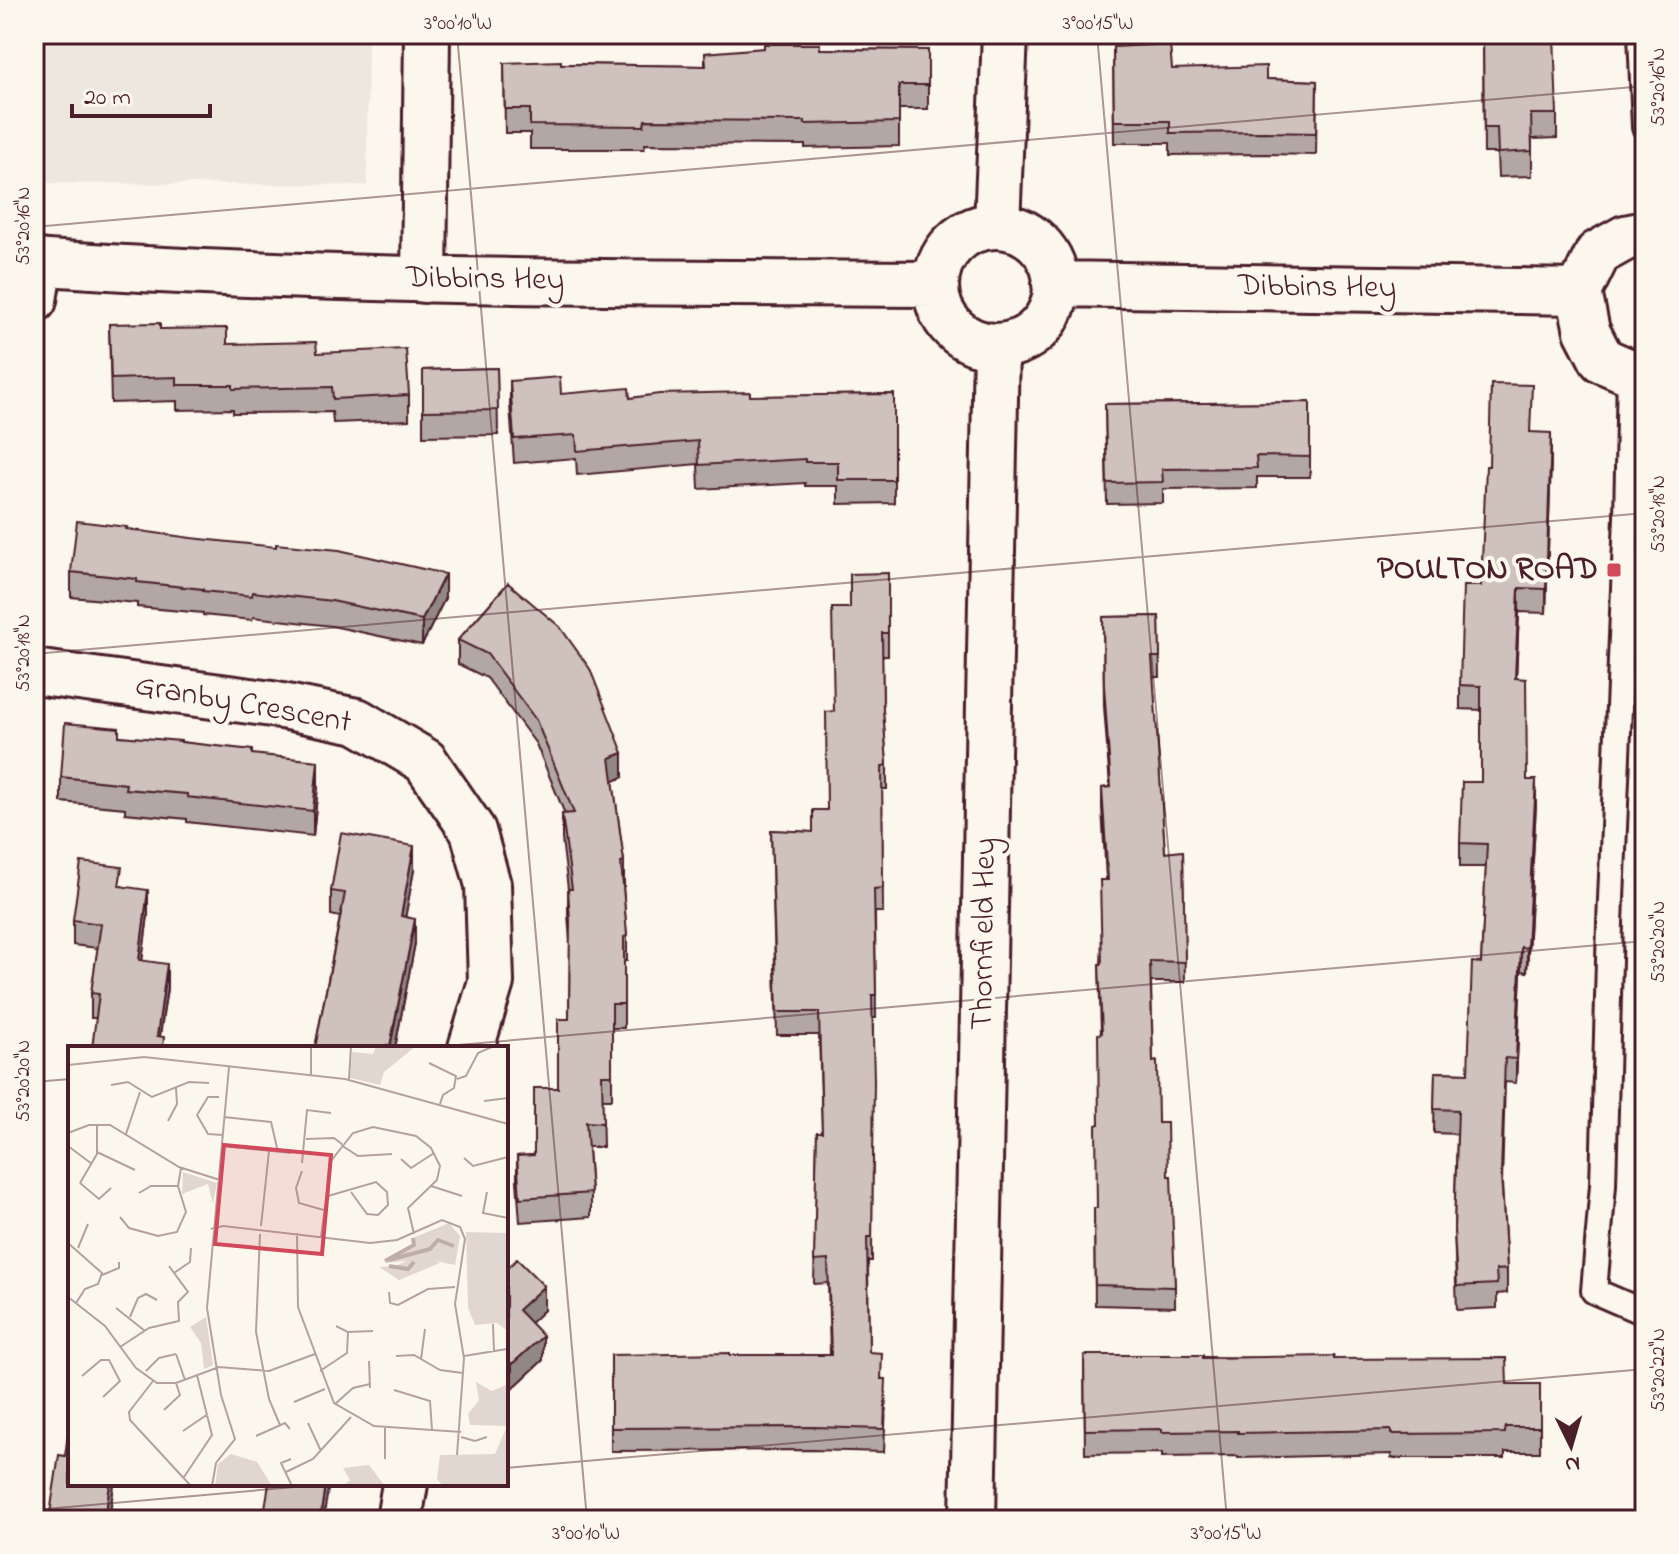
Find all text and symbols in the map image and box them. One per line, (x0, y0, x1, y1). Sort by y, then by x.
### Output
text: 3°00'10"W (424, 10, 492, 39)
text: 3°00'15"W (1063, 10, 1133, 39)
text: 53°20'16"N (1645, 47, 1674, 127)
scale bar (72, 68, 210, 118)
text: 20 m (84, 81, 131, 116)
text: 53°20'16"N (10, 186, 39, 266)
street label: Dibbins Hey (404, 255, 565, 305)
street label: Dibbins Hey (1236, 263, 1397, 313)
text: 53°20'18"N (1645, 475, 1674, 553)
place label: POULTON ROAD (1377, 547, 1598, 594)
marker: POULTON ROAD (1605, 561, 1623, 579)
text: 53°20'18"N (10, 614, 39, 692)
street label: Granby Crescent (131, 663, 355, 747)
street label: Thornfield Hey (960, 837, 1010, 1031)
text: 53°20'20"N (1645, 901, 1674, 983)
text: 53°20'20"N (10, 1040, 39, 1122)
inset map (68, 1046, 508, 1486)
text: 53°20'22"N (1645, 1328, 1674, 1412)
north arrow (1531, 1406, 1611, 1486)
text: N (1564, 1446, 1581, 1480)
text: 3°00'10"W (552, 1520, 620, 1549)
text: 3°00'15"W (1191, 1520, 1261, 1549)

